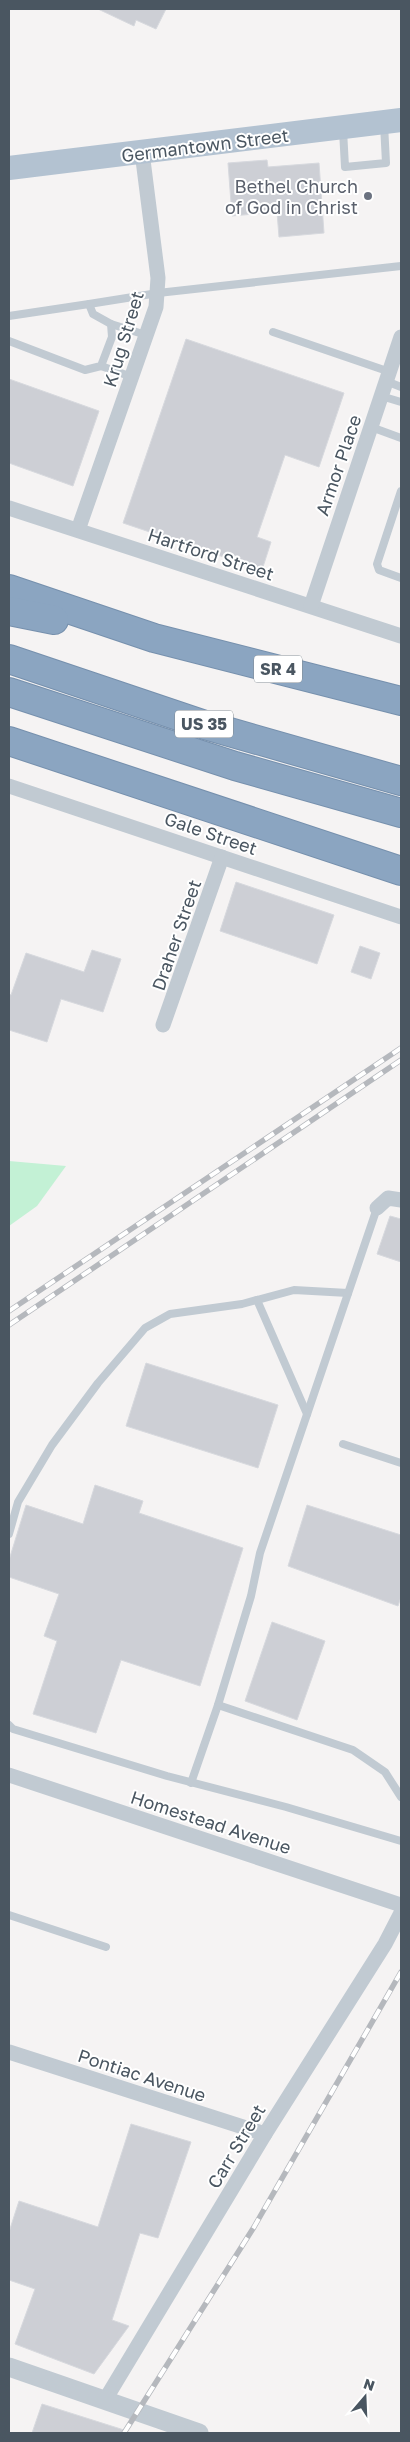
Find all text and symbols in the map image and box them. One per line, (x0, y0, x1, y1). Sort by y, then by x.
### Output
street label: Germantown Street (120, 124, 290, 166)
place label: Bethel Church of God in Christ (225, 175, 358, 218)
marker: Bethel Church of God in Christ (362, 190, 374, 202)
street label: Krug Street (98, 288, 148, 390)
street label: Armor Place (310, 412, 366, 518)
street label: Hartford Street (145, 523, 277, 585)
road number: SR 4 (254, 656, 302, 682)
road number: US 35 (175, 711, 233, 738)
street label: Gale Street (162, 807, 260, 859)
street label: Draher Street (147, 877, 205, 993)
street label: Homestead Avenue (128, 1786, 294, 1858)
street label: Pontiac Avenue (75, 2044, 209, 2106)
street label: Carr Street (202, 2100, 270, 2192)
north arrow (340, 2372, 390, 2422)
text: N (362, 2374, 377, 2394)

